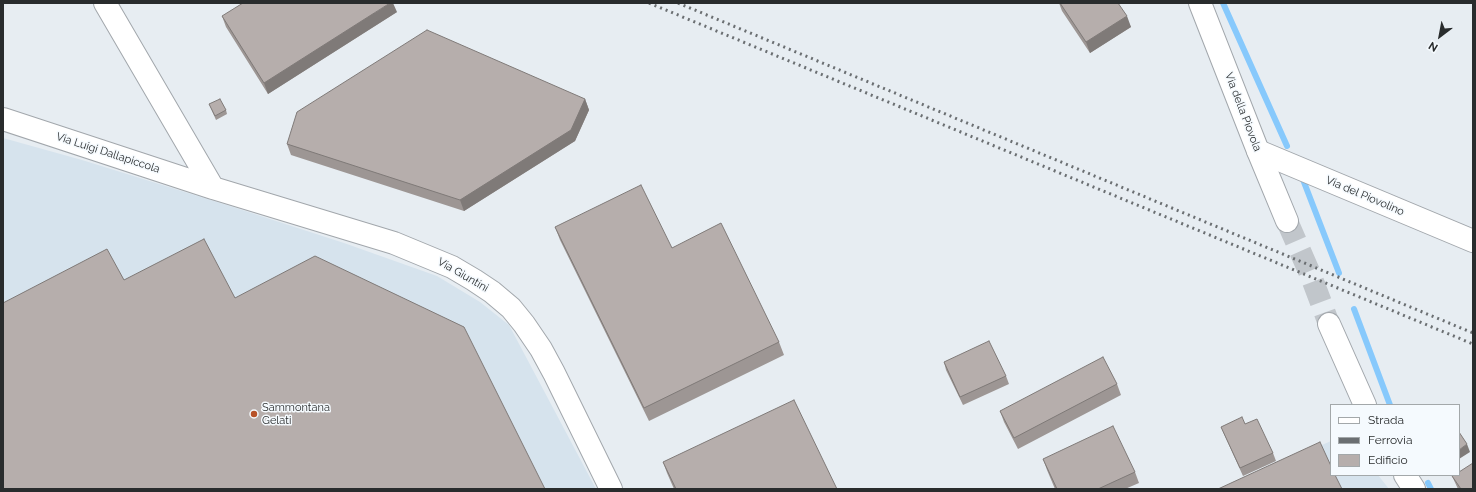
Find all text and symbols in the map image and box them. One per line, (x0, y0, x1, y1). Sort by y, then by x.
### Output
north arrow (1420, 16, 1460, 56)
text: N (1426, 39, 1440, 54)
street label: Via della Piovola (1222, 71, 1264, 153)
street label: Via Luigi Dallapiccola (54, 130, 162, 176)
street label: Via del Piovolino (1324, 174, 1406, 218)
street label: Via Giuntini (435, 255, 491, 295)
place label: Sammontana Gelati (262, 401, 330, 427)
legend (1330, 404, 1460, 476)
marker: Sammontana Gelati (249, 409, 259, 419)
text: Strada (1368, 413, 1404, 427)
text: Ferrovia (1368, 433, 1412, 447)
text: Edificio (1368, 453, 1408, 467)

